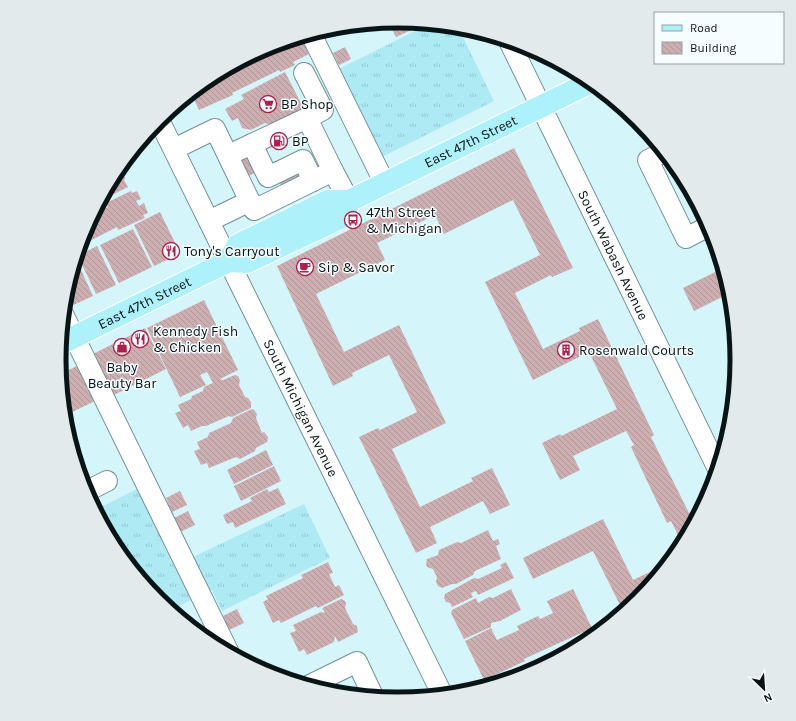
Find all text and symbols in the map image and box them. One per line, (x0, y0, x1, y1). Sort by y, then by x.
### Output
legend (654, 12, 784, 64)
text: Road (690, 21, 718, 35)
text: Building (690, 41, 737, 55)
supermarket icon: BP Shop (258, 94, 278, 114)
place label: BP Shop (281, 96, 334, 113)
street label: East 47th Street (422, 112, 520, 172)
fuel station icon: BP (269, 131, 289, 151)
place label: BP (292, 133, 309, 150)
street label: South Wabash Avenue (574, 187, 652, 323)
place label: 47th Street & Michigan (366, 204, 442, 237)
bus stop icon: 47th Street & Michigan (343, 210, 363, 230)
restaurant icon: Tony's Carryout (161, 241, 181, 261)
place label: Tony's Carryout (184, 243, 279, 260)
cafe icon: Sip & Savor (295, 257, 315, 277)
place label: Sip & Savor (318, 259, 395, 276)
street label: East 47th Street (95, 273, 194, 333)
place label: Kennedy Fish & Chicken (153, 323, 238, 356)
restaurant icon: Kennedy Fish & Chicken (130, 329, 150, 349)
shop icon: Baby Beauty Bar (112, 337, 132, 357)
street label: South Michigan Avenue (259, 337, 342, 480)
building icon: Rosenwald Courts (556, 340, 576, 360)
place label: Rosenwald Courts (579, 342, 694, 359)
place label: Baby Beauty Bar (88, 359, 157, 392)
north arrow (744, 669, 784, 709)
text: N (762, 690, 774, 705)

